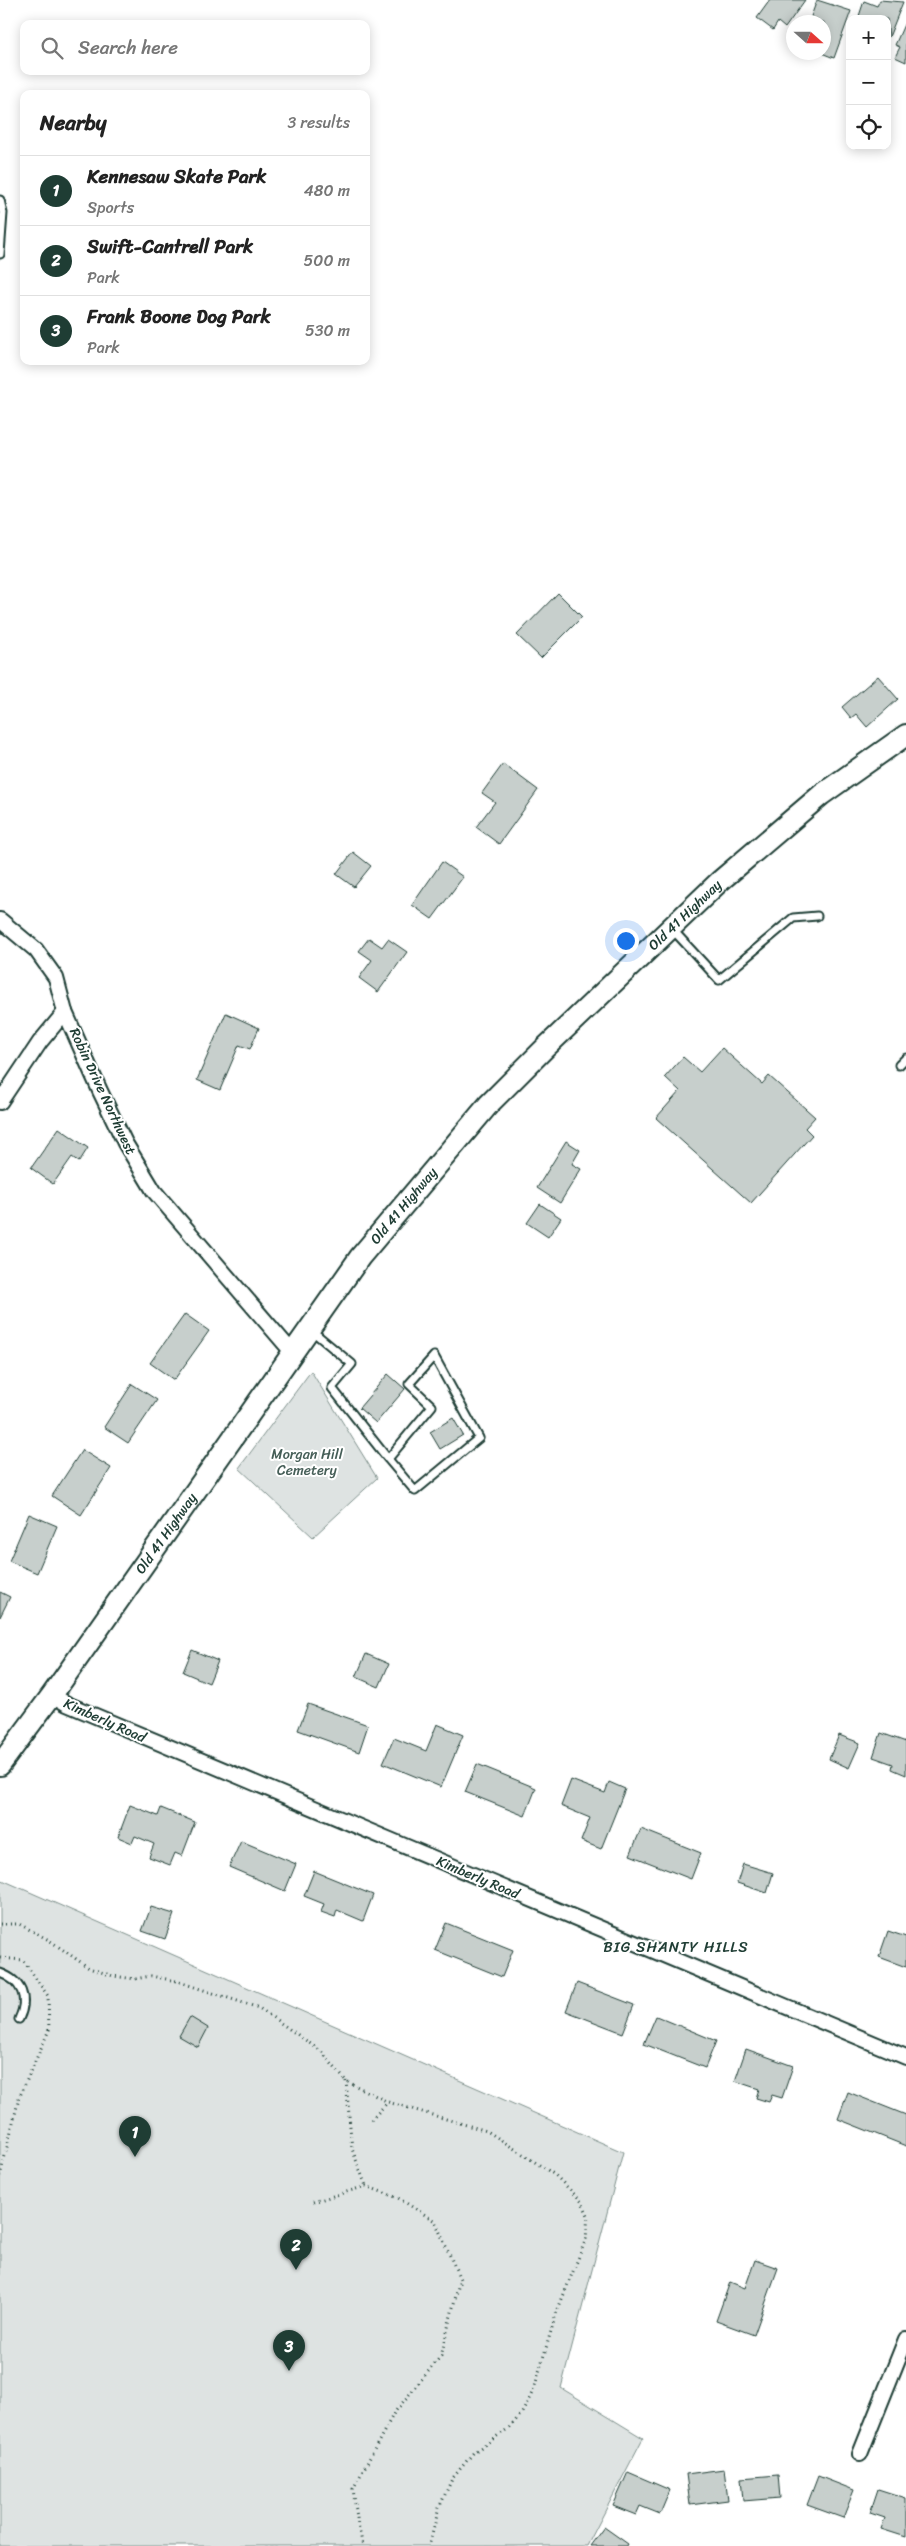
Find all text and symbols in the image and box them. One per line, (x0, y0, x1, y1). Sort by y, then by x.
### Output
north arrow (786, 15, 831, 60)
map controls (846, 15, 891, 150)
button: + (846, 15, 891, 60)
search box (20, 20, 370, 75)
text: Search here (78, 31, 178, 64)
icon: search (38, 34, 66, 62)
button: − (846, 60, 891, 105)
text: Nearby (40, 104, 106, 142)
button: locate (846, 105, 891, 150)
text: 3 results (287, 108, 350, 137)
text: Kennesaw Skate Park (87, 160, 266, 193)
text: 1 (53, 176, 59, 205)
text: 480 m (304, 176, 350, 205)
text: Sports (87, 193, 134, 222)
text: Swift-Cantrell Park (87, 230, 253, 263)
text: 2 (51, 246, 61, 275)
text: 500 m (304, 246, 350, 275)
text: Park (87, 263, 120, 292)
text: Frank Boone Dog Park (87, 300, 271, 333)
text: 3 (52, 316, 60, 345)
text: 530 m (305, 316, 350, 345)
text: Park (87, 333, 120, 362)
street label: Old 41 Highway (642, 873, 728, 957)
your location (613, 928, 639, 954)
street label: Robin Drive Northwest (62, 1024, 143, 1159)
street label: Old 41 Highway (364, 1161, 444, 1250)
park label: Morgan Hill Cemetery (271, 1442, 344, 1483)
street label: Old 41 Highway (129, 1487, 204, 1579)
street label: Kimberly Road (59, 1691, 152, 1750)
street label: Kimberly Road (432, 1849, 525, 1907)
district label: BIG SHANTY HILLS (603, 1934, 749, 1960)
pin: 1 (119, 2116, 151, 2157)
pin: 2 (280, 2229, 312, 2270)
pin: 3 (273, 2330, 305, 2371)

